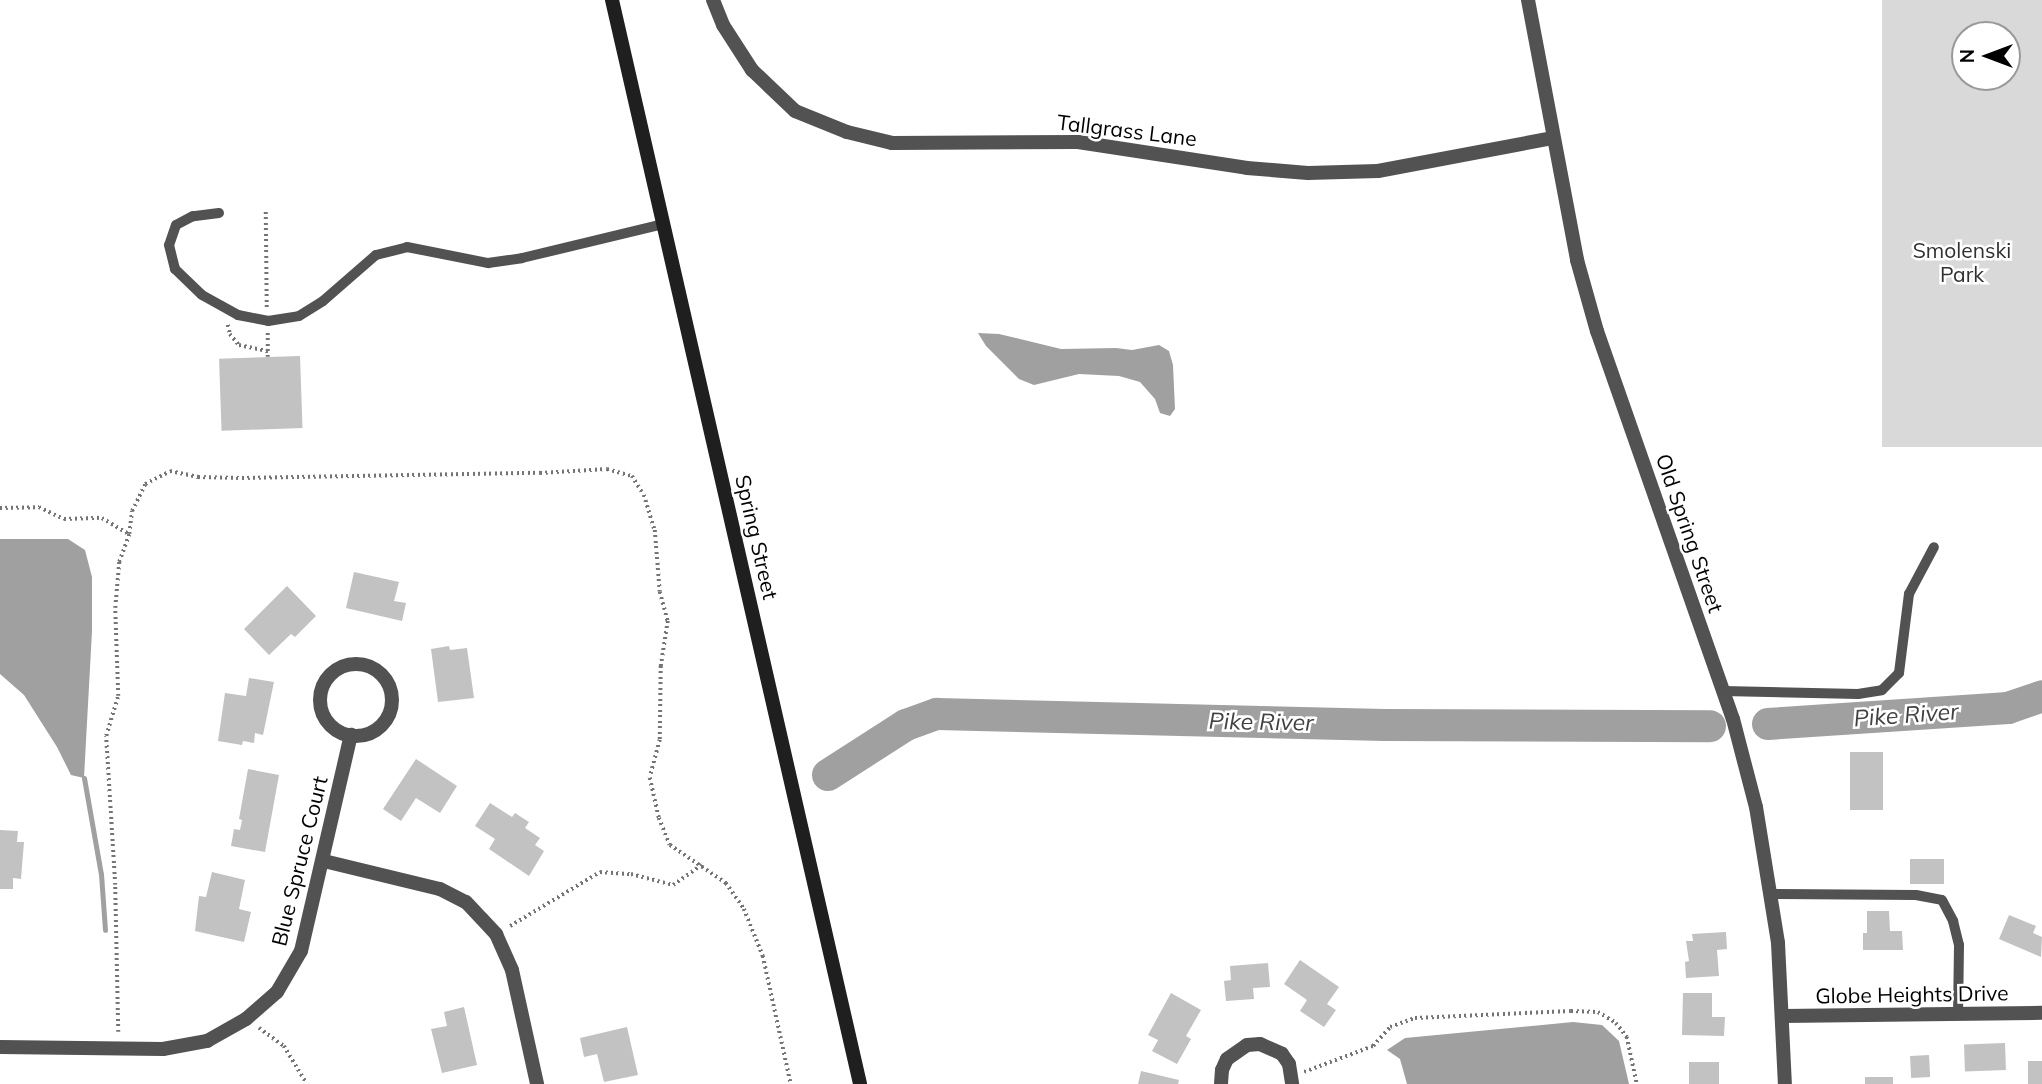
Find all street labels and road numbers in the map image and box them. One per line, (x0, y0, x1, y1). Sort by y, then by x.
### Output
street label: Tallgrass Lane (1056, 109, 1198, 151)
street label: Old Spring Street (1651, 450, 1729, 616)
street label: Spring Street (730, 472, 784, 602)
street label: Blue Spruce Court (266, 773, 332, 949)
street label: Globe Heights Drive (1815, 980, 2009, 1008)

